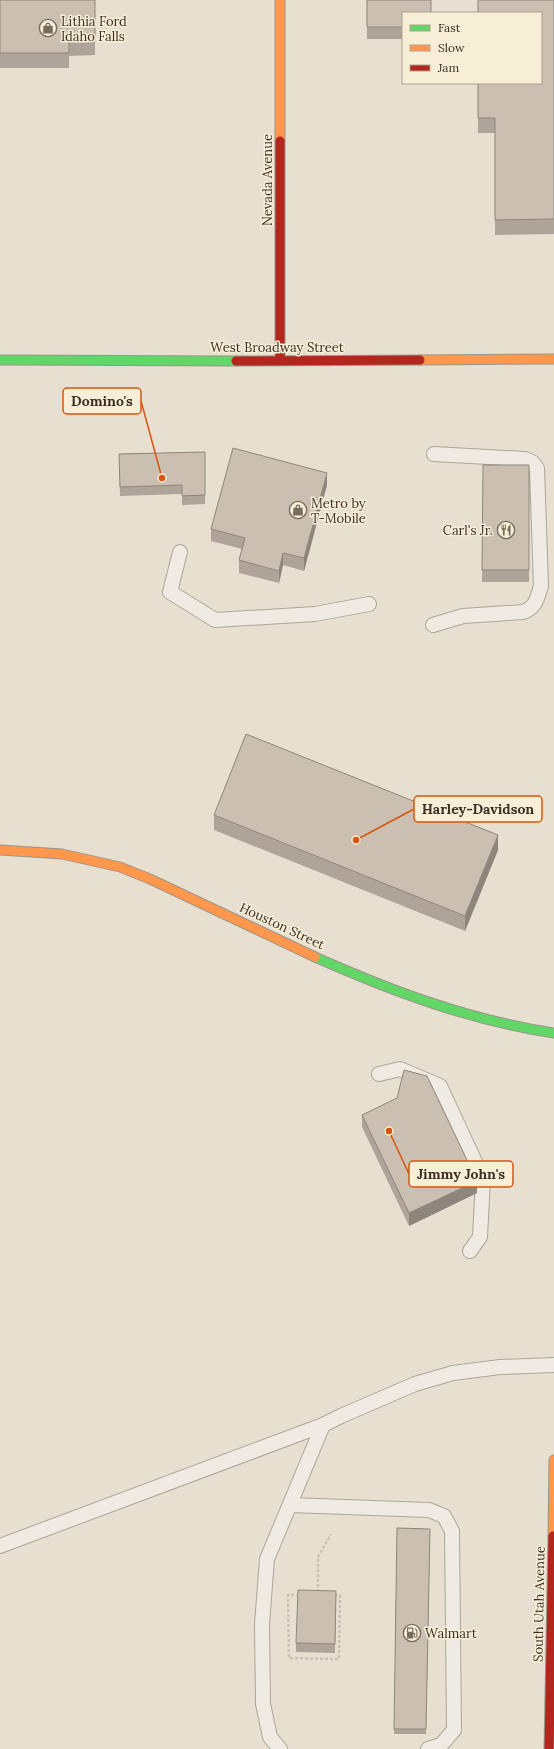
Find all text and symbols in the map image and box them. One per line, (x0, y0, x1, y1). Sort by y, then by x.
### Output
legend (402, 12, 542, 84)
place label: Lithia Ford Idaho Falls (61, 13, 127, 45)
shop icon: Lithia Ford Idaho Falls (38, 18, 58, 38)
text: Fast (438, 20, 461, 35)
text: Slow (438, 40, 465, 55)
text: Jam (437, 60, 459, 75)
street label: Nevada Avenue (259, 134, 276, 226)
street label: West Broadway Street (210, 339, 344, 356)
callout: Domino's (63, 388, 141, 414)
text: Domino's (71, 392, 133, 410)
place label: Metro by T-Mobile (311, 495, 366, 527)
shop icon: Metro by T-Mobile (288, 500, 308, 520)
restaurant icon: Carl's Jr. (496, 520, 516, 540)
place label: Carl's Jr. (443, 522, 493, 539)
callout: Harley-Davidson (414, 796, 542, 822)
text: Harley-Davidson (422, 800, 534, 818)
street label: Houston Street (237, 899, 327, 953)
callout: Jimmy John's (409, 1161, 513, 1187)
text: Jimmy John's (417, 1165, 505, 1183)
street label: South Utah Avenue (529, 1546, 549, 1662)
fuel station icon: Walmart (402, 1623, 422, 1643)
place label: Walmart (425, 1625, 477, 1642)

